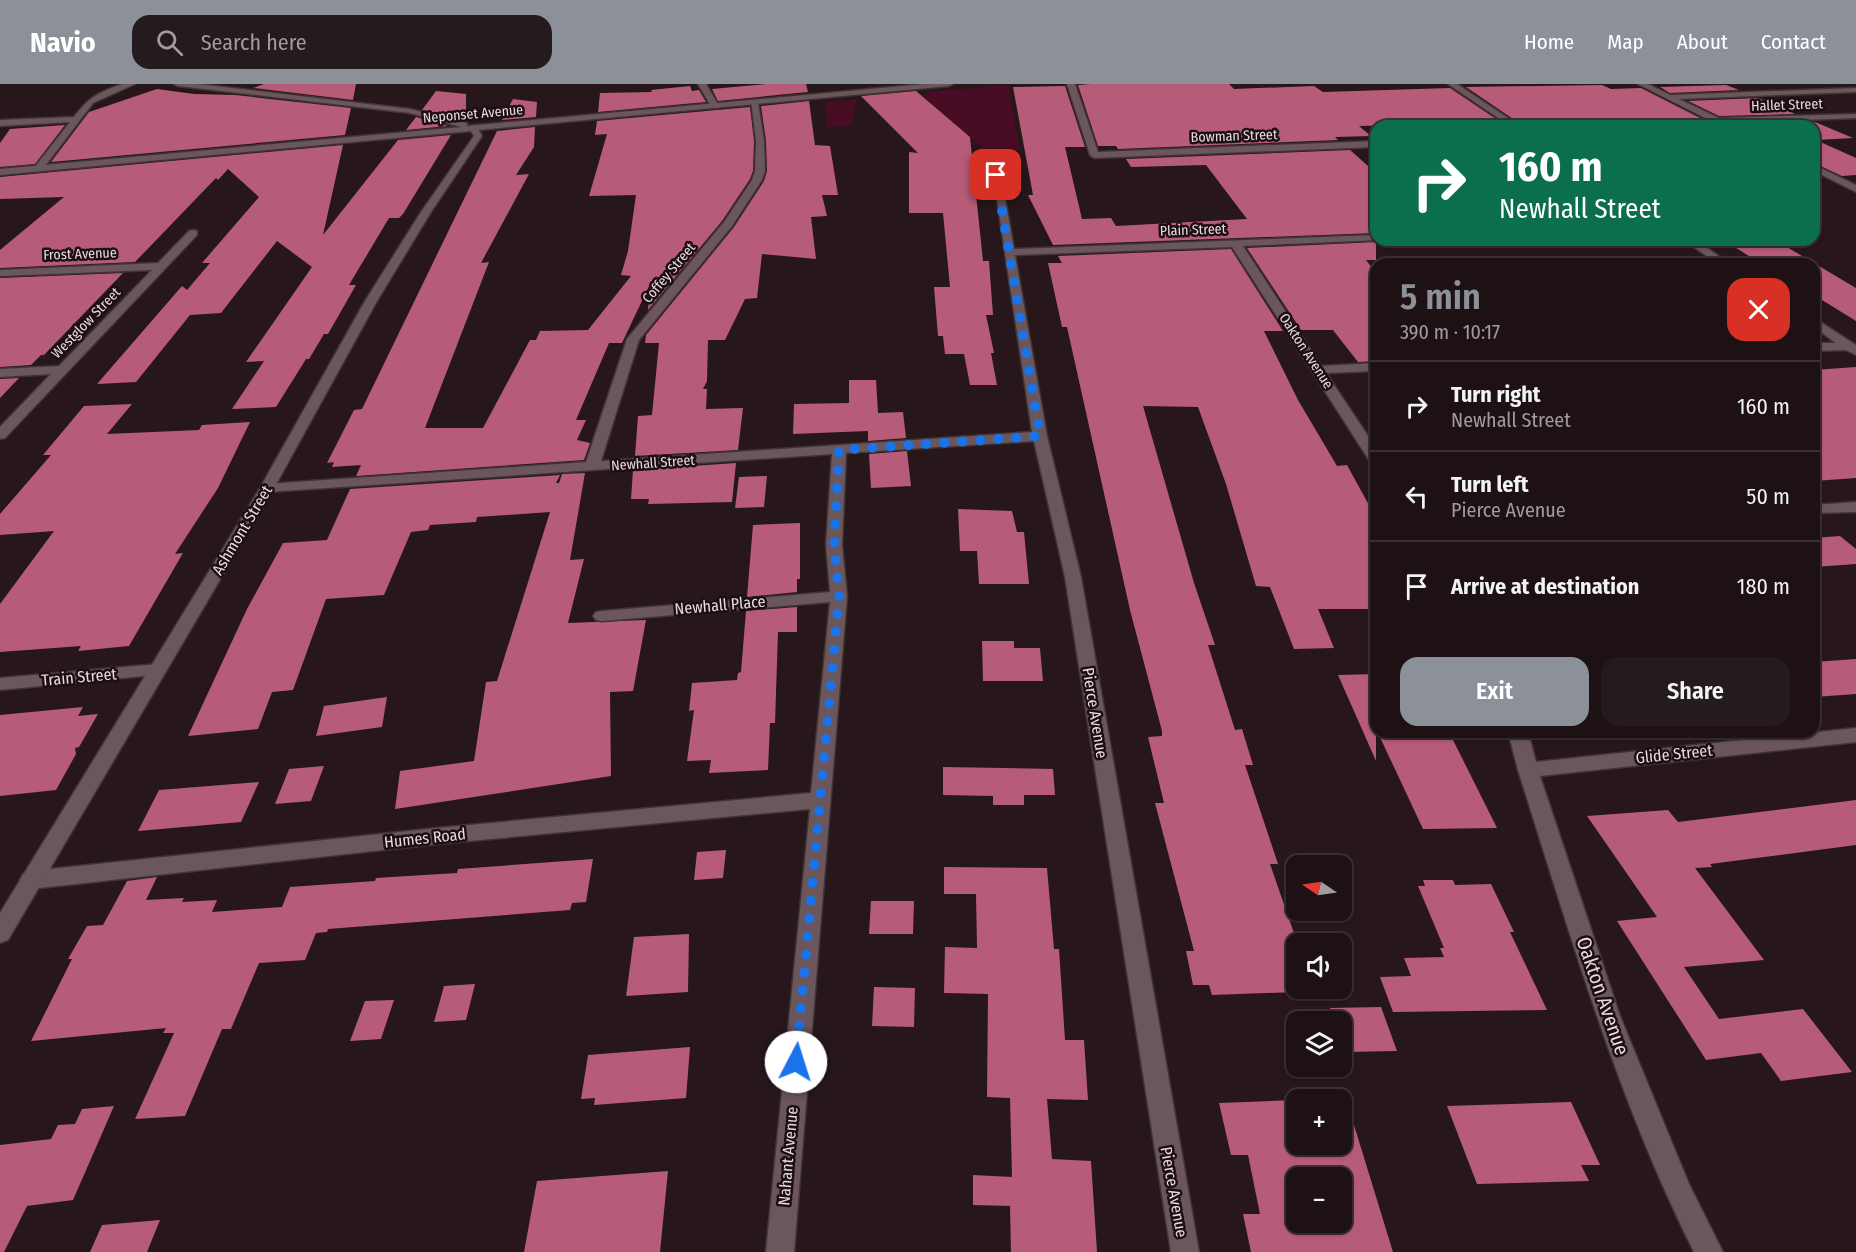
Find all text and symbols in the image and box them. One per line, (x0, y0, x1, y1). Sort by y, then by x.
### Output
search box (132, 15, 552, 69)
text: Navio (30, 26, 96, 59)
icon: search (153, 26, 186, 59)
text: Search here (201, 29, 307, 56)
text: Home (1524, 29, 1574, 55)
text: Map (1607, 29, 1644, 55)
text: About (1677, 29, 1728, 55)
text: Contact (1761, 29, 1826, 55)
street label: Hallet Street (1751, 95, 1824, 115)
street label: Neponset Avenue (422, 101, 524, 127)
street label: Bowman Street (1190, 126, 1278, 146)
text: 160 m (1499, 142, 1602, 192)
icon: right (1400, 144, 1478, 222)
pin (970, 149, 1021, 200)
icon: arrive (979, 158, 1012, 191)
text: Newhall Street (1499, 193, 1661, 225)
street label: Plain Street (1160, 220, 1227, 240)
street label: Coffey Street (639, 239, 699, 307)
street label: Frost Avenue (43, 244, 117, 264)
text: 5 min (1400, 275, 1481, 319)
button: close (1727, 278, 1790, 341)
street label: Westglow Street (48, 284, 124, 362)
street label: Oakton Avenue (1275, 310, 1337, 392)
text: 390 m · 10:17 (1400, 320, 1500, 344)
text: Turn right (1451, 381, 1540, 408)
icon: right (1400, 390, 1433, 423)
text: 160 m (1737, 393, 1790, 420)
text: Newhall Street (1451, 408, 1571, 432)
street label: Newhall Street (611, 452, 696, 474)
text: Turn left (1451, 471, 1529, 498)
icon: left (1400, 480, 1433, 513)
street label: Ashmont Street (208, 481, 277, 578)
text: 50 m (1746, 483, 1790, 510)
text: Pierce Avenue (1451, 498, 1566, 522)
icon: arrive (1400, 570, 1433, 603)
text: Arrive at destination (1451, 573, 1639, 600)
text: 180 m (1737, 573, 1790, 600)
street label: Newhall Place (674, 592, 766, 618)
button: Exit (1400, 657, 1589, 726)
button: Share (1601, 657, 1790, 726)
street label: Train Street (41, 664, 118, 690)
street label: Pierce Avenue (1078, 666, 1112, 760)
street label: Glide Street (1635, 740, 1714, 767)
street label: Humes Road (383, 824, 467, 852)
north arrow (1286, 855, 1352, 921)
map controls (1286, 855, 1352, 1233)
button: sound (1286, 933, 1352, 999)
street label: Oakton Avenue (1572, 934, 1634, 1058)
button: layers (1286, 1011, 1352, 1077)
position arrow (764, 1030, 828, 1094)
button: + (1286, 1089, 1352, 1155)
street label: Nahant Avenue (774, 1106, 802, 1206)
street label: Pierce Avenue (1157, 1145, 1191, 1239)
button: − (1286, 1167, 1352, 1233)

